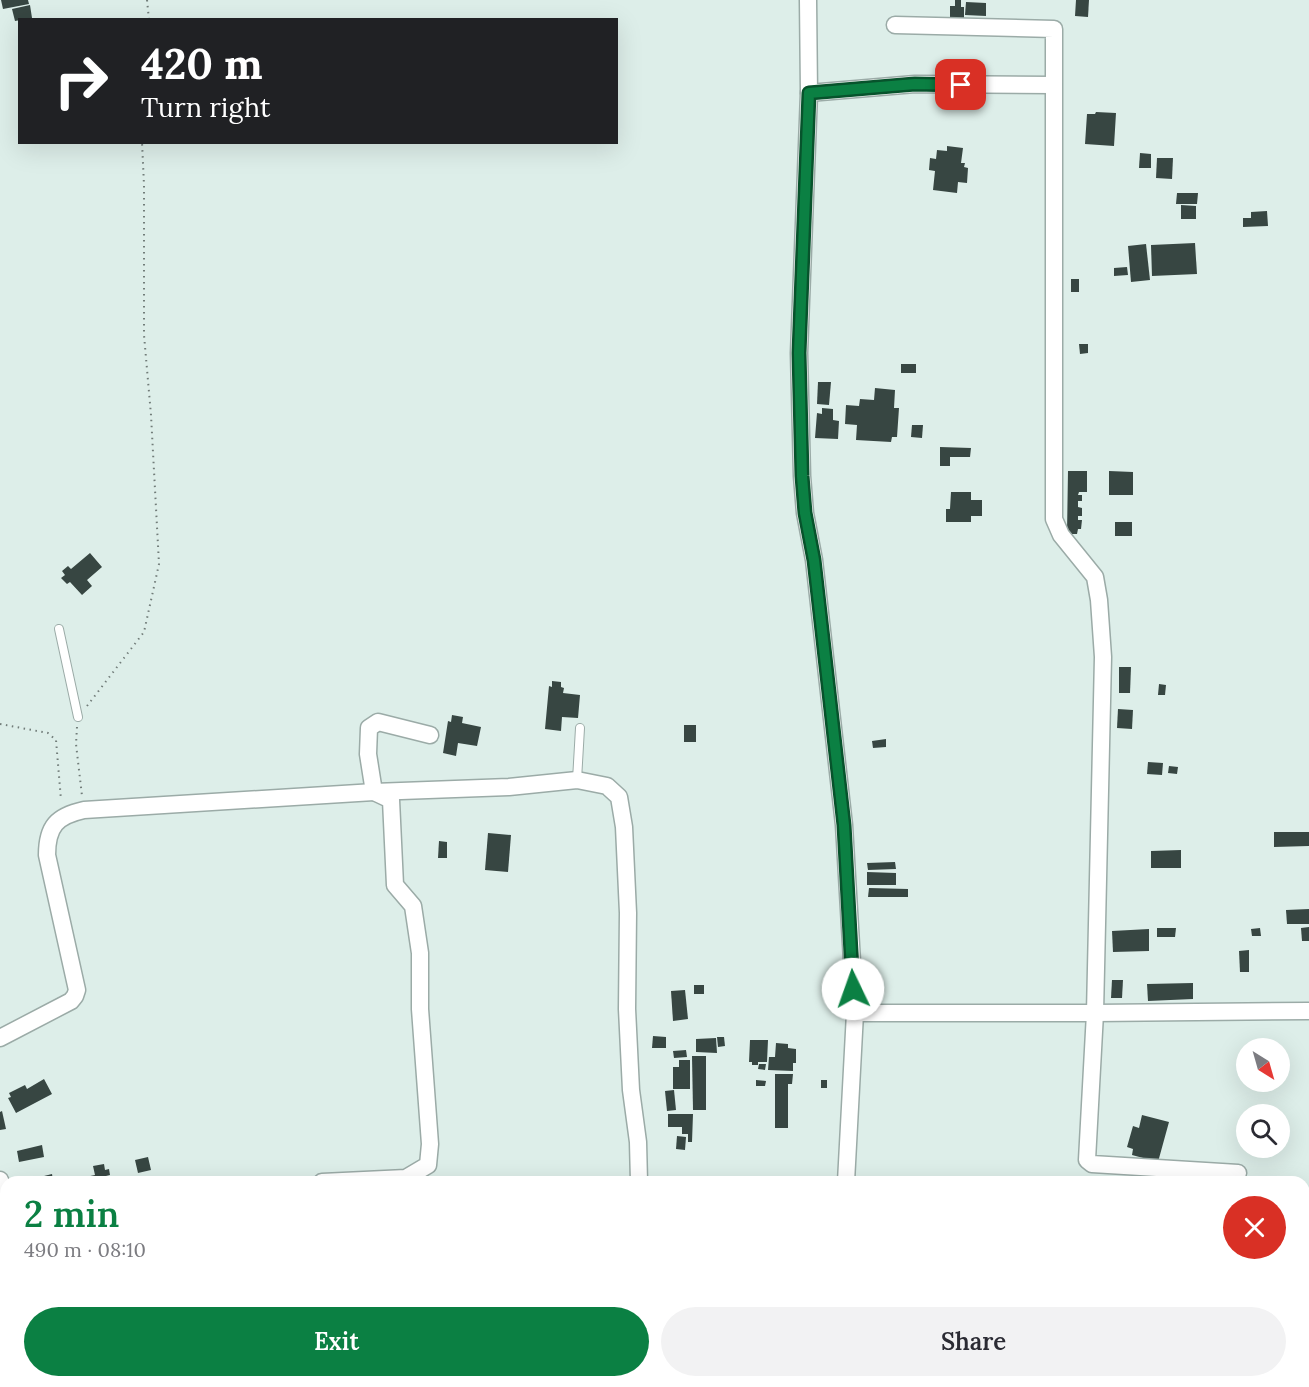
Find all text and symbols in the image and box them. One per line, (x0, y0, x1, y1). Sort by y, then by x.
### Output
text: 420 m (141, 37, 263, 91)
icon: right (42, 42, 120, 120)
pin (935, 59, 986, 110)
icon: arrive (944, 68, 977, 101)
text: Turn right (141, 90, 270, 124)
position arrow (821, 957, 885, 1021)
north arrow (1236, 1038, 1290, 1092)
map controls (1236, 1038, 1290, 1158)
button: search (1236, 1104, 1290, 1158)
text: 2 min (24, 1191, 119, 1237)
button: close (1223, 1196, 1286, 1259)
text: 490 m · 08:10 (24, 1237, 146, 1262)
button: Exit (24, 1307, 649, 1376)
button: Share (661, 1307, 1286, 1376)

